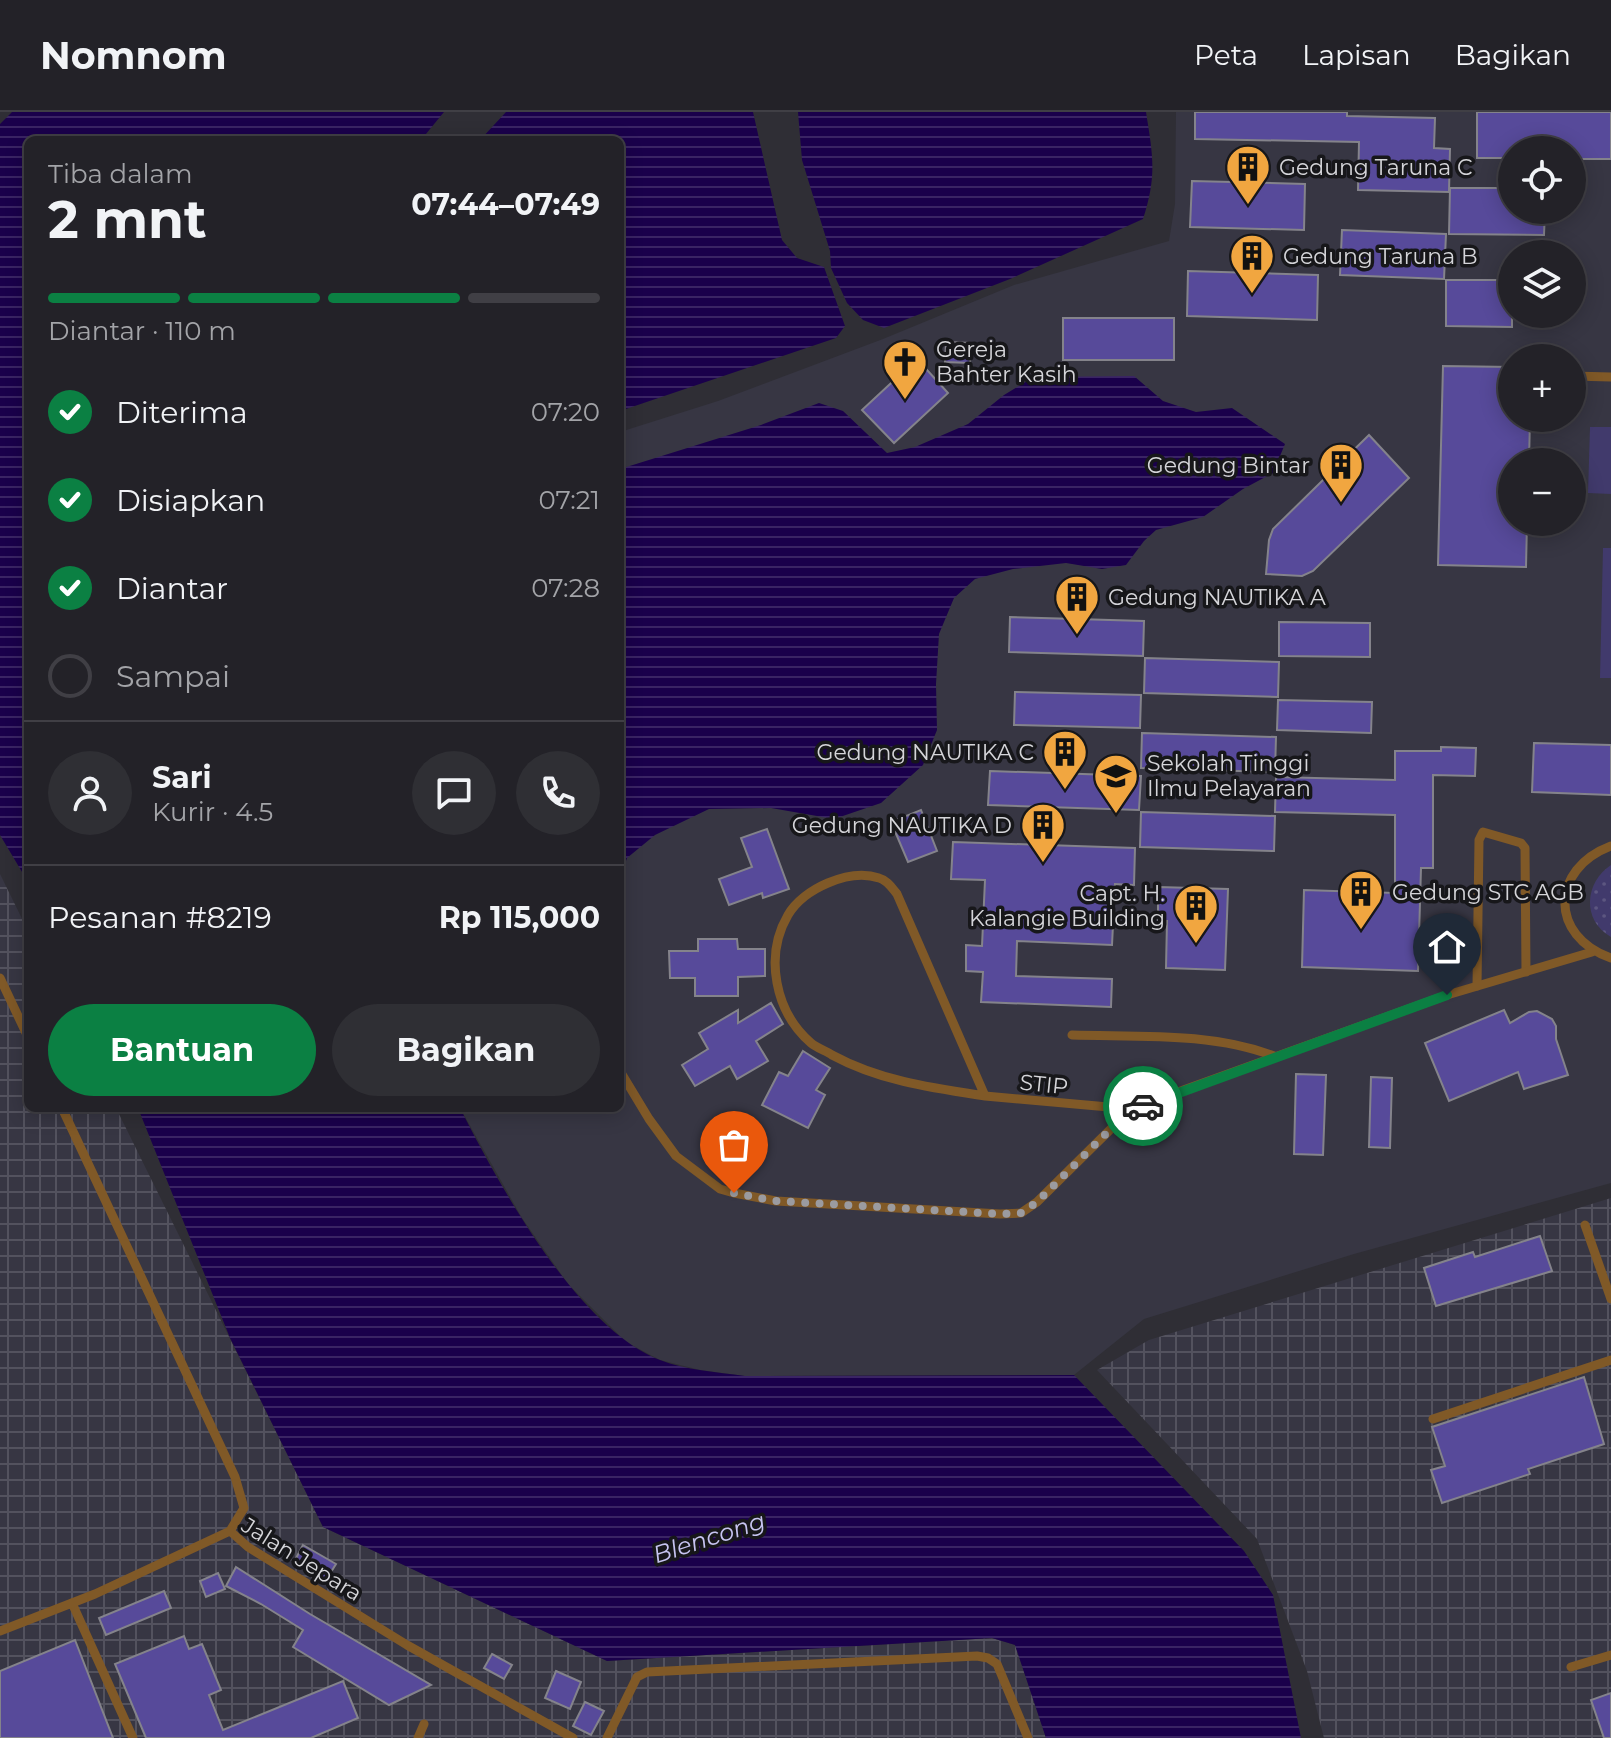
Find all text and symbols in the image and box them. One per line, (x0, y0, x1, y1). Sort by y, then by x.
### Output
text: Nomnom (40, 32, 227, 79)
text: Peta (1194, 38, 1258, 72)
text: Lapisan (1302, 38, 1411, 72)
text: Bagikan (1455, 38, 1571, 72)
map controls (1498, 136, 1586, 536)
button: locate (1498, 136, 1586, 224)
building icon: Gedung Taruna C (1224, 143, 1272, 206)
place label: Gedung Taruna C (1279, 154, 1473, 181)
text: Tiba dalam (48, 158, 193, 190)
text: 07:44–07:49 (411, 186, 600, 223)
text: 2 mnt (48, 188, 207, 251)
building icon: Gedung Taruna B (1228, 232, 1276, 295)
button: layers (1498, 240, 1586, 328)
place label: Gedung Taruna B (1283, 243, 1477, 270)
text: Diantar · 110 m (48, 315, 236, 347)
place label: Gereja Bahter Kasih (936, 336, 1077, 388)
church icon: Gereja Bahter Kasih (881, 338, 929, 401)
button: + (1498, 344, 1586, 432)
icon: check (48, 390, 92, 434)
text: Diterima (116, 394, 248, 431)
text: 07:20 (531, 396, 600, 428)
building icon: Gedung Bintar (1317, 441, 1365, 504)
button: − (1498, 448, 1586, 536)
place label: Gedung Bintar (1147, 452, 1310, 479)
icon: check (48, 478, 92, 522)
text: Disiapkan (116, 482, 265, 519)
text: 07:21 (539, 484, 600, 516)
icon: check (48, 566, 92, 610)
text: Diantar (116, 570, 228, 607)
text: 07:28 (531, 572, 600, 604)
building icon: Gedung NAUTIKA A (1053, 573, 1101, 636)
place label: Gedung NAUTIKA A (1108, 584, 1326, 611)
text: Sampai (116, 658, 230, 695)
building icon: Gedung NAUTIKA C (1041, 728, 1089, 791)
place label: Gedung NAUTIKA C (816, 739, 1034, 766)
place label: Sekolah Tinggi Ilmu Pelayaran (1147, 750, 1311, 802)
button: person (48, 751, 132, 835)
button: chat (412, 751, 496, 835)
button: phone (516, 751, 600, 835)
school or university icon: Sekolah Tinggi Ilmu Pelayaran (1092, 752, 1140, 815)
text: Sari (152, 759, 212, 796)
text: Kurir · 4.5 (152, 796, 273, 828)
building icon: Gedung NAUTIKA D (1019, 801, 1067, 864)
place label: Gedung NAUTIKA D (792, 812, 1012, 839)
building icon: Gedung STC AGB (1337, 868, 1385, 931)
place label: Gedung STC AGB (1392, 879, 1584, 906)
place label: Capt. H. Kalangie Building (969, 880, 1165, 932)
building icon: Capt. H. Kalangie Building (1172, 882, 1220, 945)
text: Pesanan #8219 (48, 899, 272, 936)
text: Rp 115,000 (439, 899, 600, 936)
pin (1413, 913, 1481, 995)
icon: home (1425, 925, 1469, 969)
button: Bantuan (48, 1004, 316, 1096)
button: Bagikan (332, 1004, 600, 1096)
courier (1103, 1066, 1183, 1146)
street label: STIP (1018, 1069, 1069, 1100)
icon: car (1121, 1084, 1165, 1128)
pin (700, 1111, 768, 1193)
icon: bag (712, 1123, 756, 1167)
water label: Blencong (649, 1506, 769, 1569)
street label: Jalan Jepara (236, 1511, 367, 1607)

